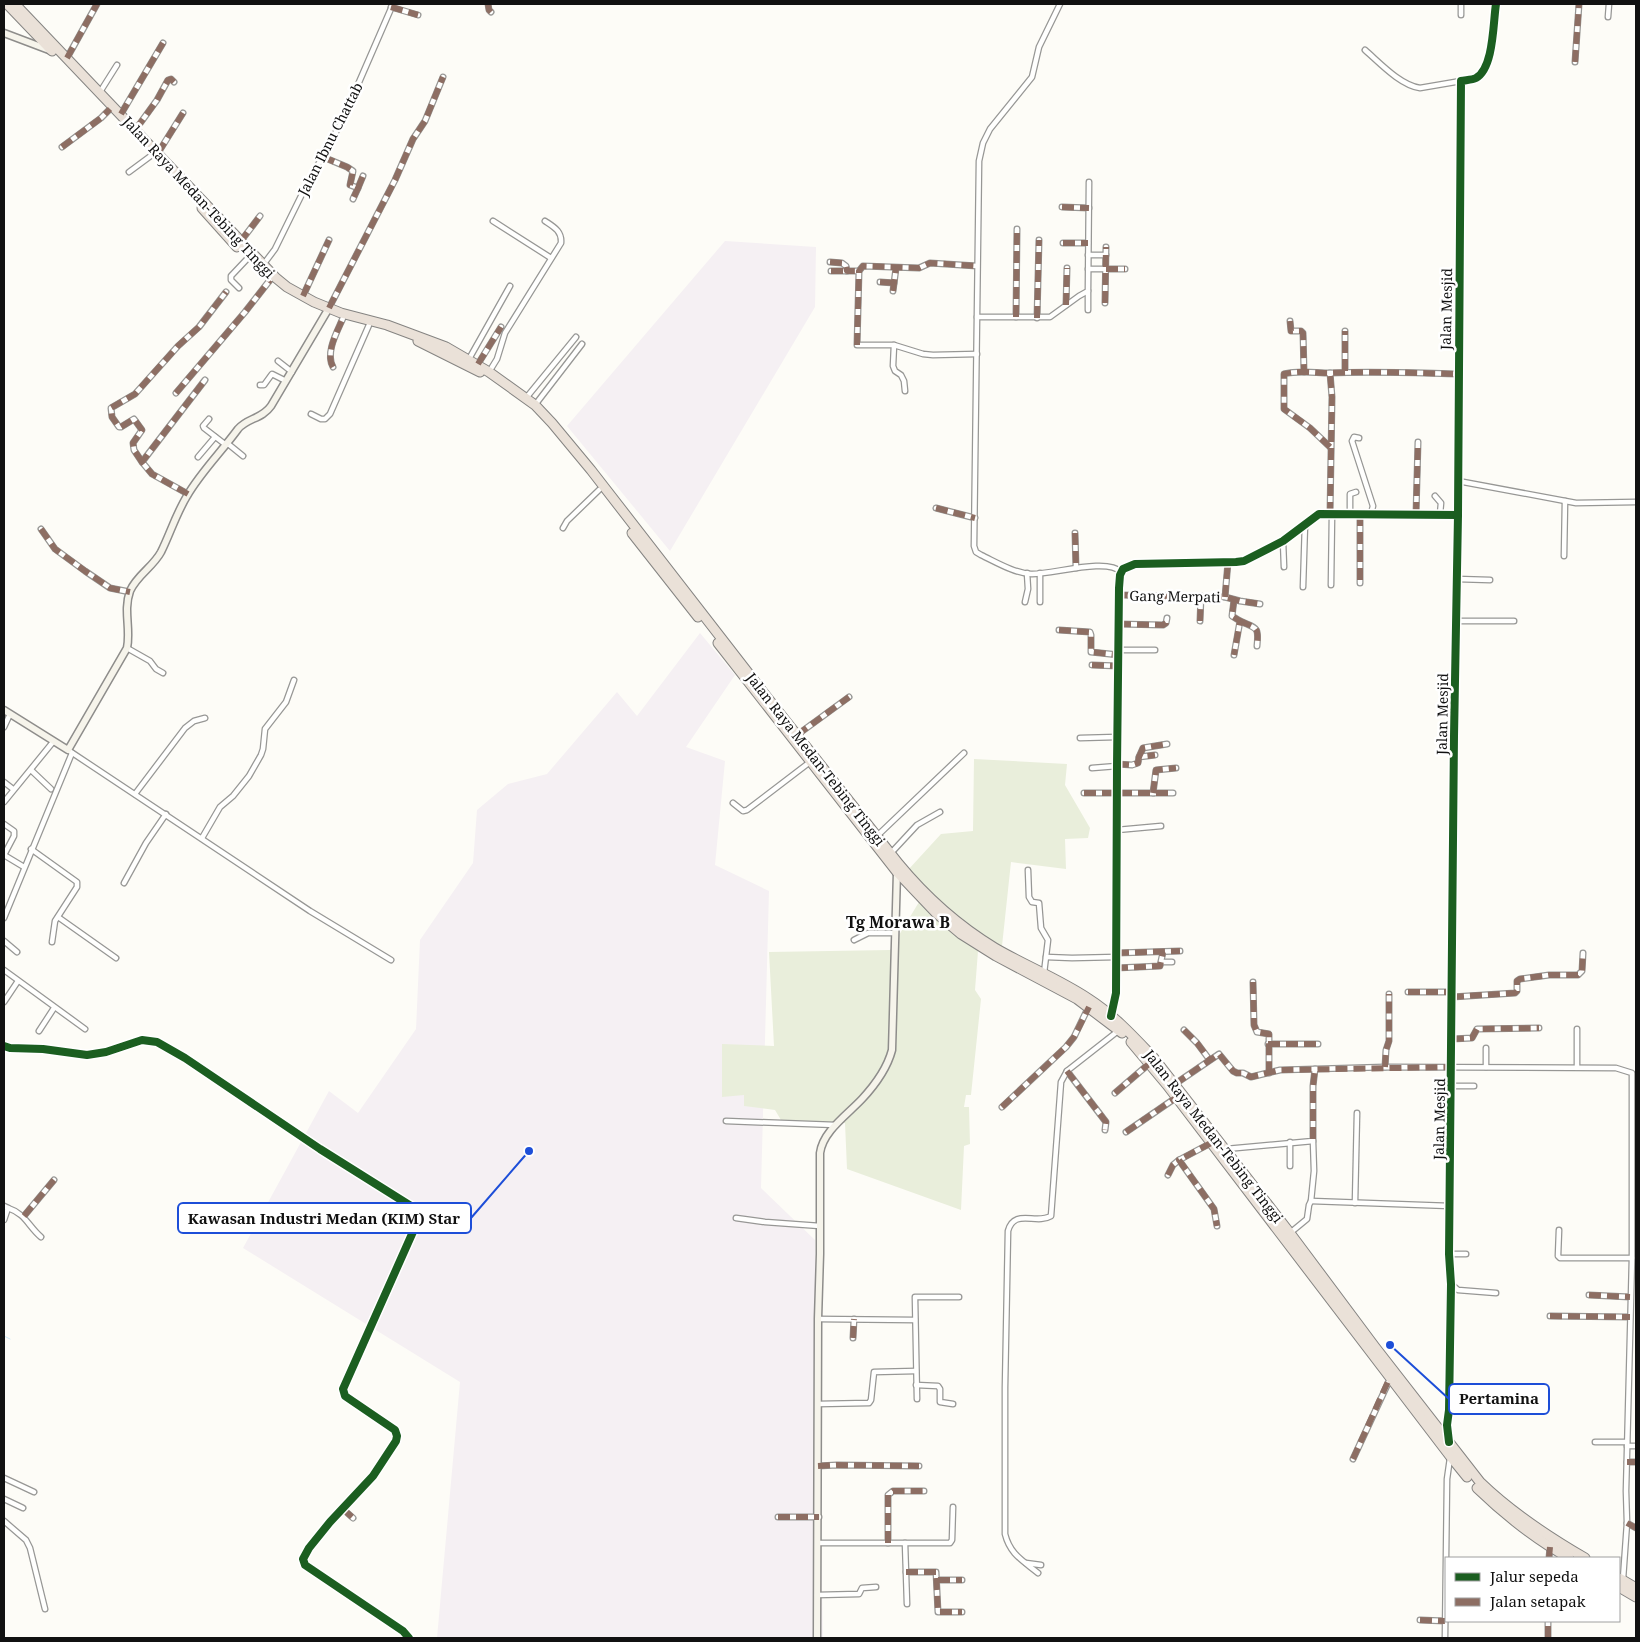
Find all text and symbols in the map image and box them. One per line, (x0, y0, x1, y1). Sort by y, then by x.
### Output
street label: Jalan Ibnu Chattab (293, 79, 367, 200)
street label: Jalan Raya Medan-Tebing Tinggi (118, 111, 280, 282)
street label: Jalan Mesjid (1436, 267, 1456, 351)
street label: Gang Merpati (1129, 586, 1221, 606)
street label: Jalan Raya Medan-Tebing Tinggi (742, 668, 890, 850)
street label: Jalan Mesjid (1432, 672, 1452, 756)
district label: Tg Morawa B (846, 911, 950, 933)
street label: Jalan Raya Medan-Tebing Tinggi (1140, 1045, 1288, 1227)
street label: Jalan Mesjid (1429, 1077, 1449, 1161)
callout: Kawasan Industri Medan (KIM) Star (178, 1203, 471, 1233)
text: Kawasan Industri Medan (KIM) Star (188, 1208, 460, 1228)
callout: Pertamina (1449, 1384, 1549, 1414)
text: Pertamina (1459, 1388, 1539, 1408)
legend (1445, 1557, 1620, 1622)
text: Jalur sepeda (1489, 1566, 1579, 1586)
text: Jalan setapak (1489, 1591, 1586, 1611)

